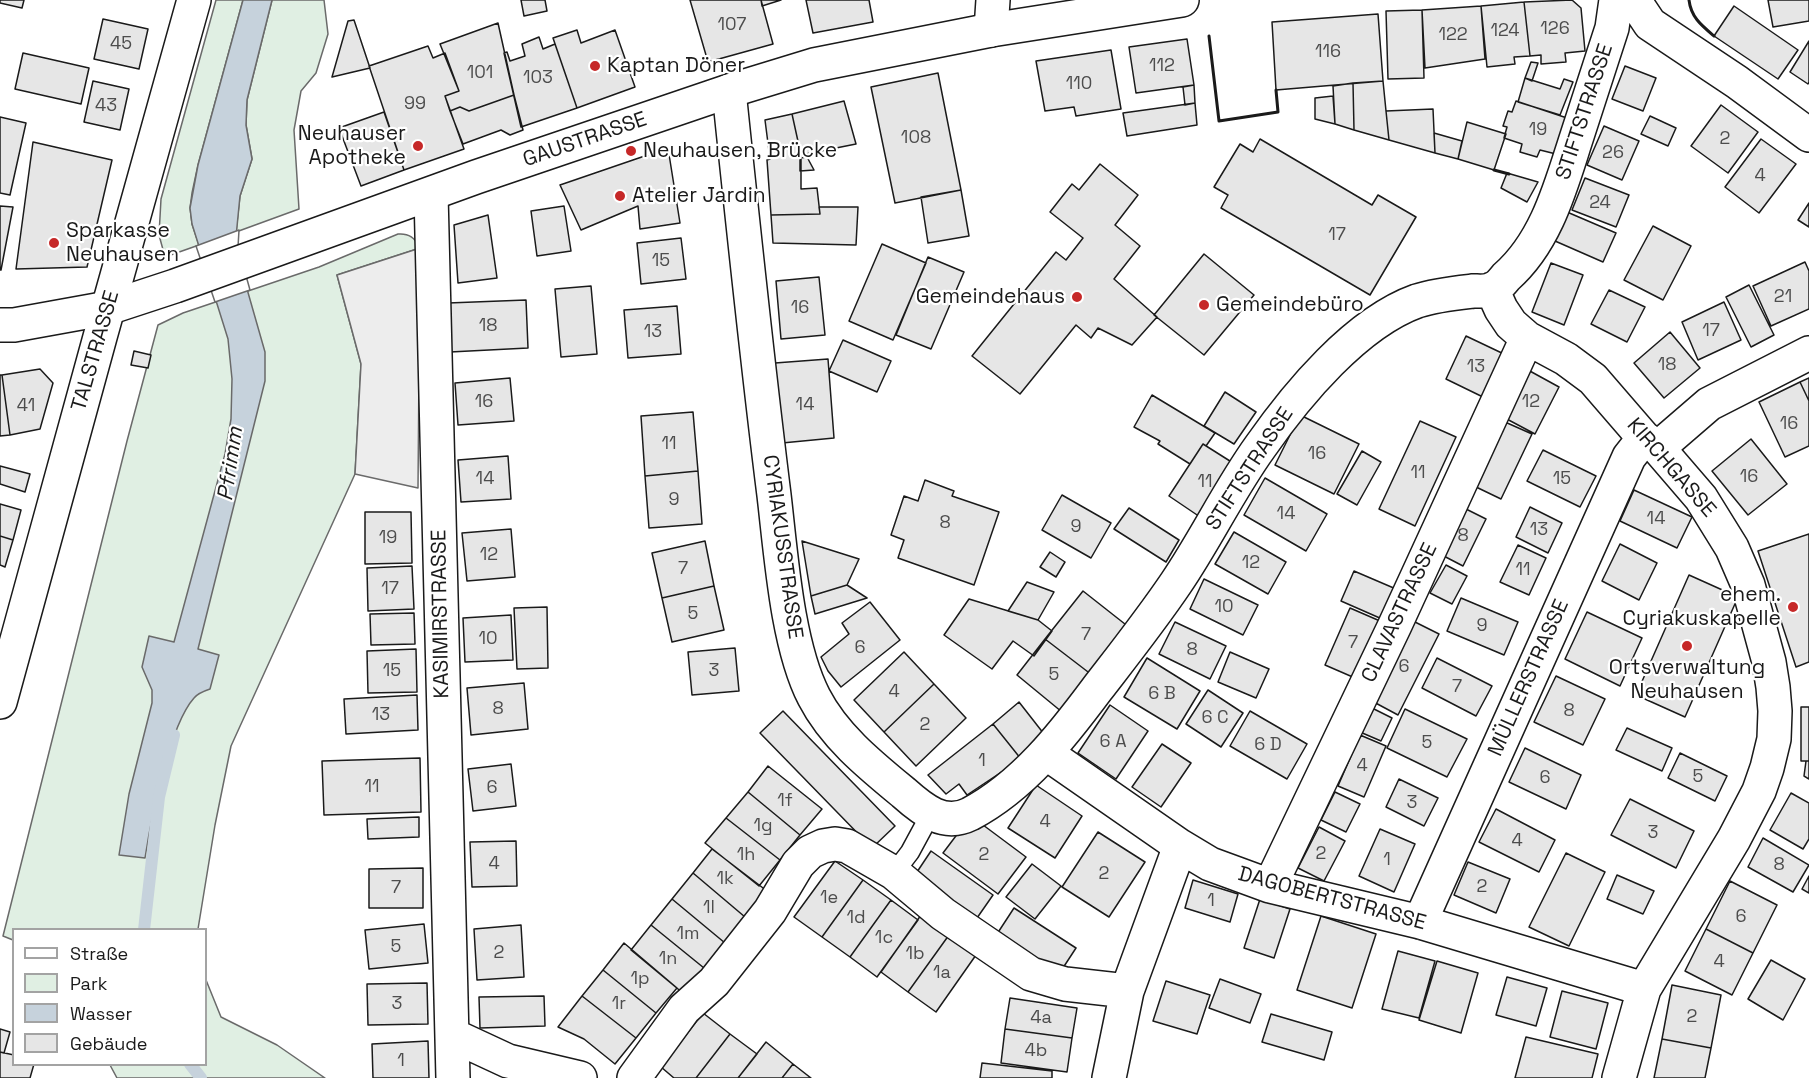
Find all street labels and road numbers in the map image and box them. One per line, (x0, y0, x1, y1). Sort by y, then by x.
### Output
street label: STIFTSTRASSE (1551, 41, 1619, 183)
street label: GAUSTRASSE (520, 107, 650, 173)
street label: TALSTRASSE (67, 288, 125, 414)
street label: STIFTSTRASSE (1201, 403, 1299, 535)
street label: KIRCHGASSE (1621, 413, 1721, 523)
street label: CYRIAKUSSTRASSE (757, 453, 807, 641)
street label: KASIMIRSTRASSE (427, 529, 455, 699)
street label: CLAVASTRASSE (1357, 539, 1443, 687)
street label: MÜLLERSTRASSE (1483, 596, 1575, 760)
street label: DAGOBERTSTRASSE (1235, 862, 1429, 936)

